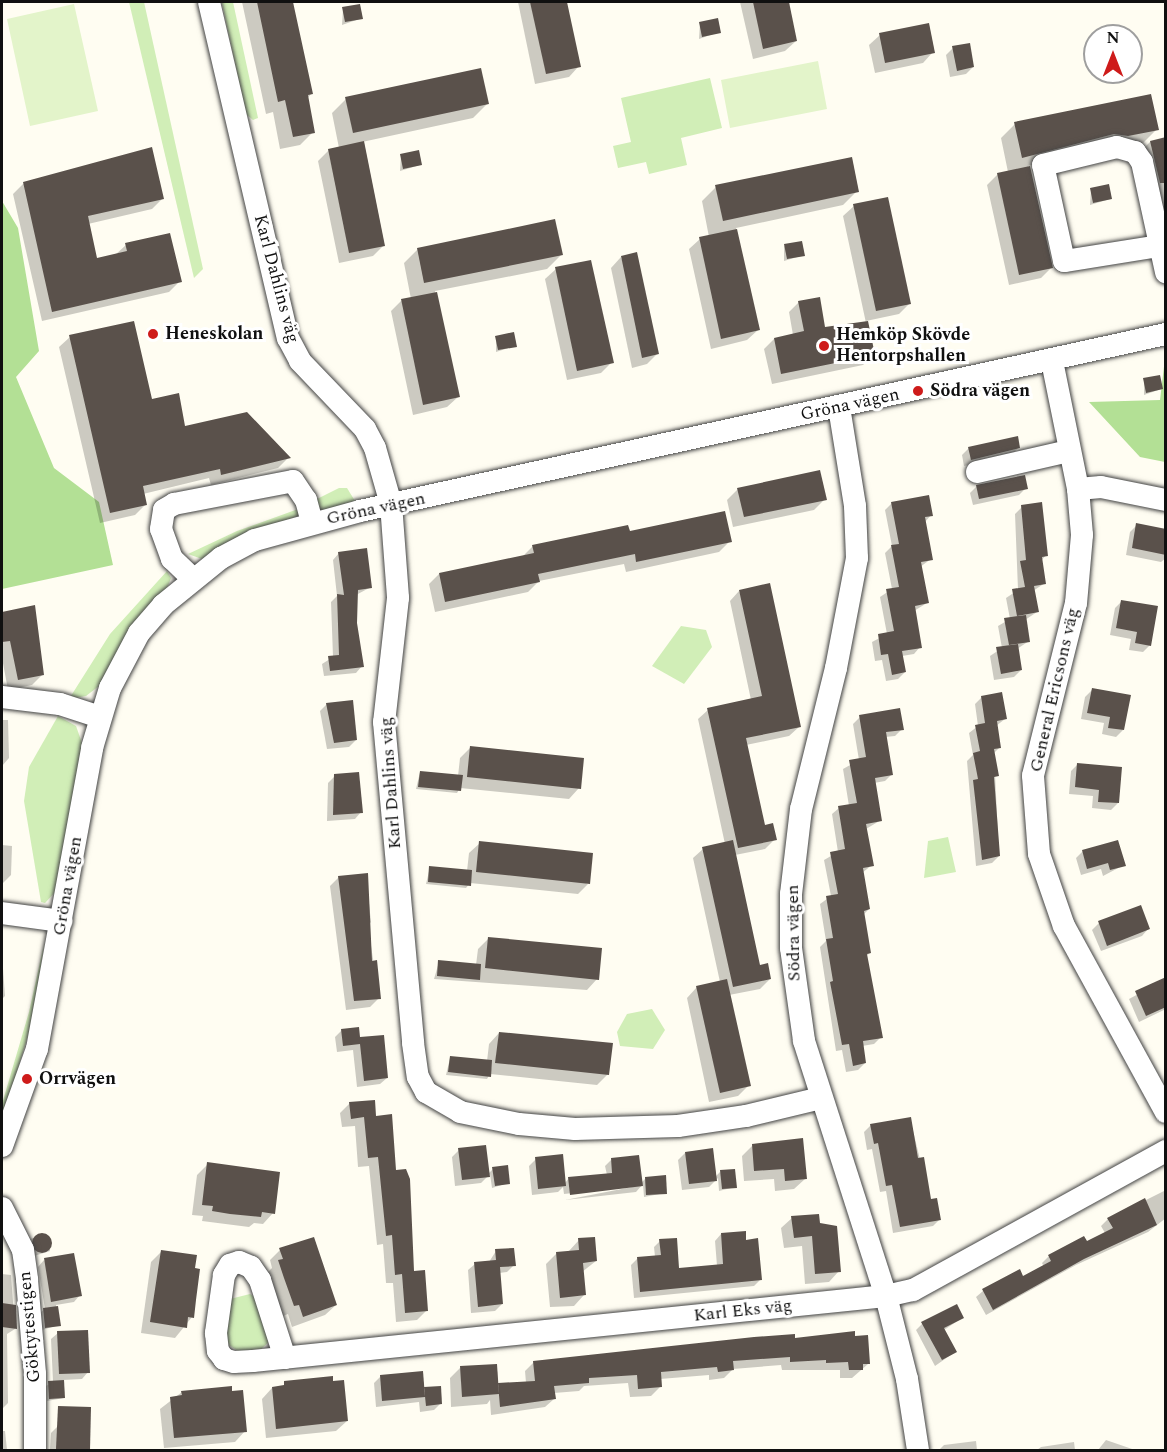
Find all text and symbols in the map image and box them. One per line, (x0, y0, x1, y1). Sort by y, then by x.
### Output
north arrow (1083, 24, 1143, 84)
text: N (1106, 26, 1120, 50)
street label: Karl Dahlins väg (248, 212, 304, 346)
place label: Heneskolan (165, 323, 263, 345)
place label: Hemköp Skövde Hentorpshallen (836, 325, 970, 368)
marker: Heneskolan (146, 327, 160, 341)
marker: Hemköp Skövde Hentorpshallen (817, 339, 831, 353)
place label: Södra vägen (930, 380, 1030, 402)
street label: Gröna vägen (799, 384, 901, 426)
marker: Södra vägen (911, 384, 925, 398)
street label: Gröna vägen (325, 488, 427, 530)
street label: General Ericsons väg (1026, 606, 1084, 774)
street label: Karl Dahlins väg (376, 716, 406, 850)
street label: Gröna vägen (49, 835, 87, 937)
street label: Södra vägen (782, 885, 806, 981)
place label: Orrvägen (39, 1068, 116, 1090)
marker: Orrvägen (20, 1072, 34, 1086)
street label: Göktytestigen (14, 1270, 46, 1384)
street label: Karl Eks väg (693, 1295, 793, 1327)

